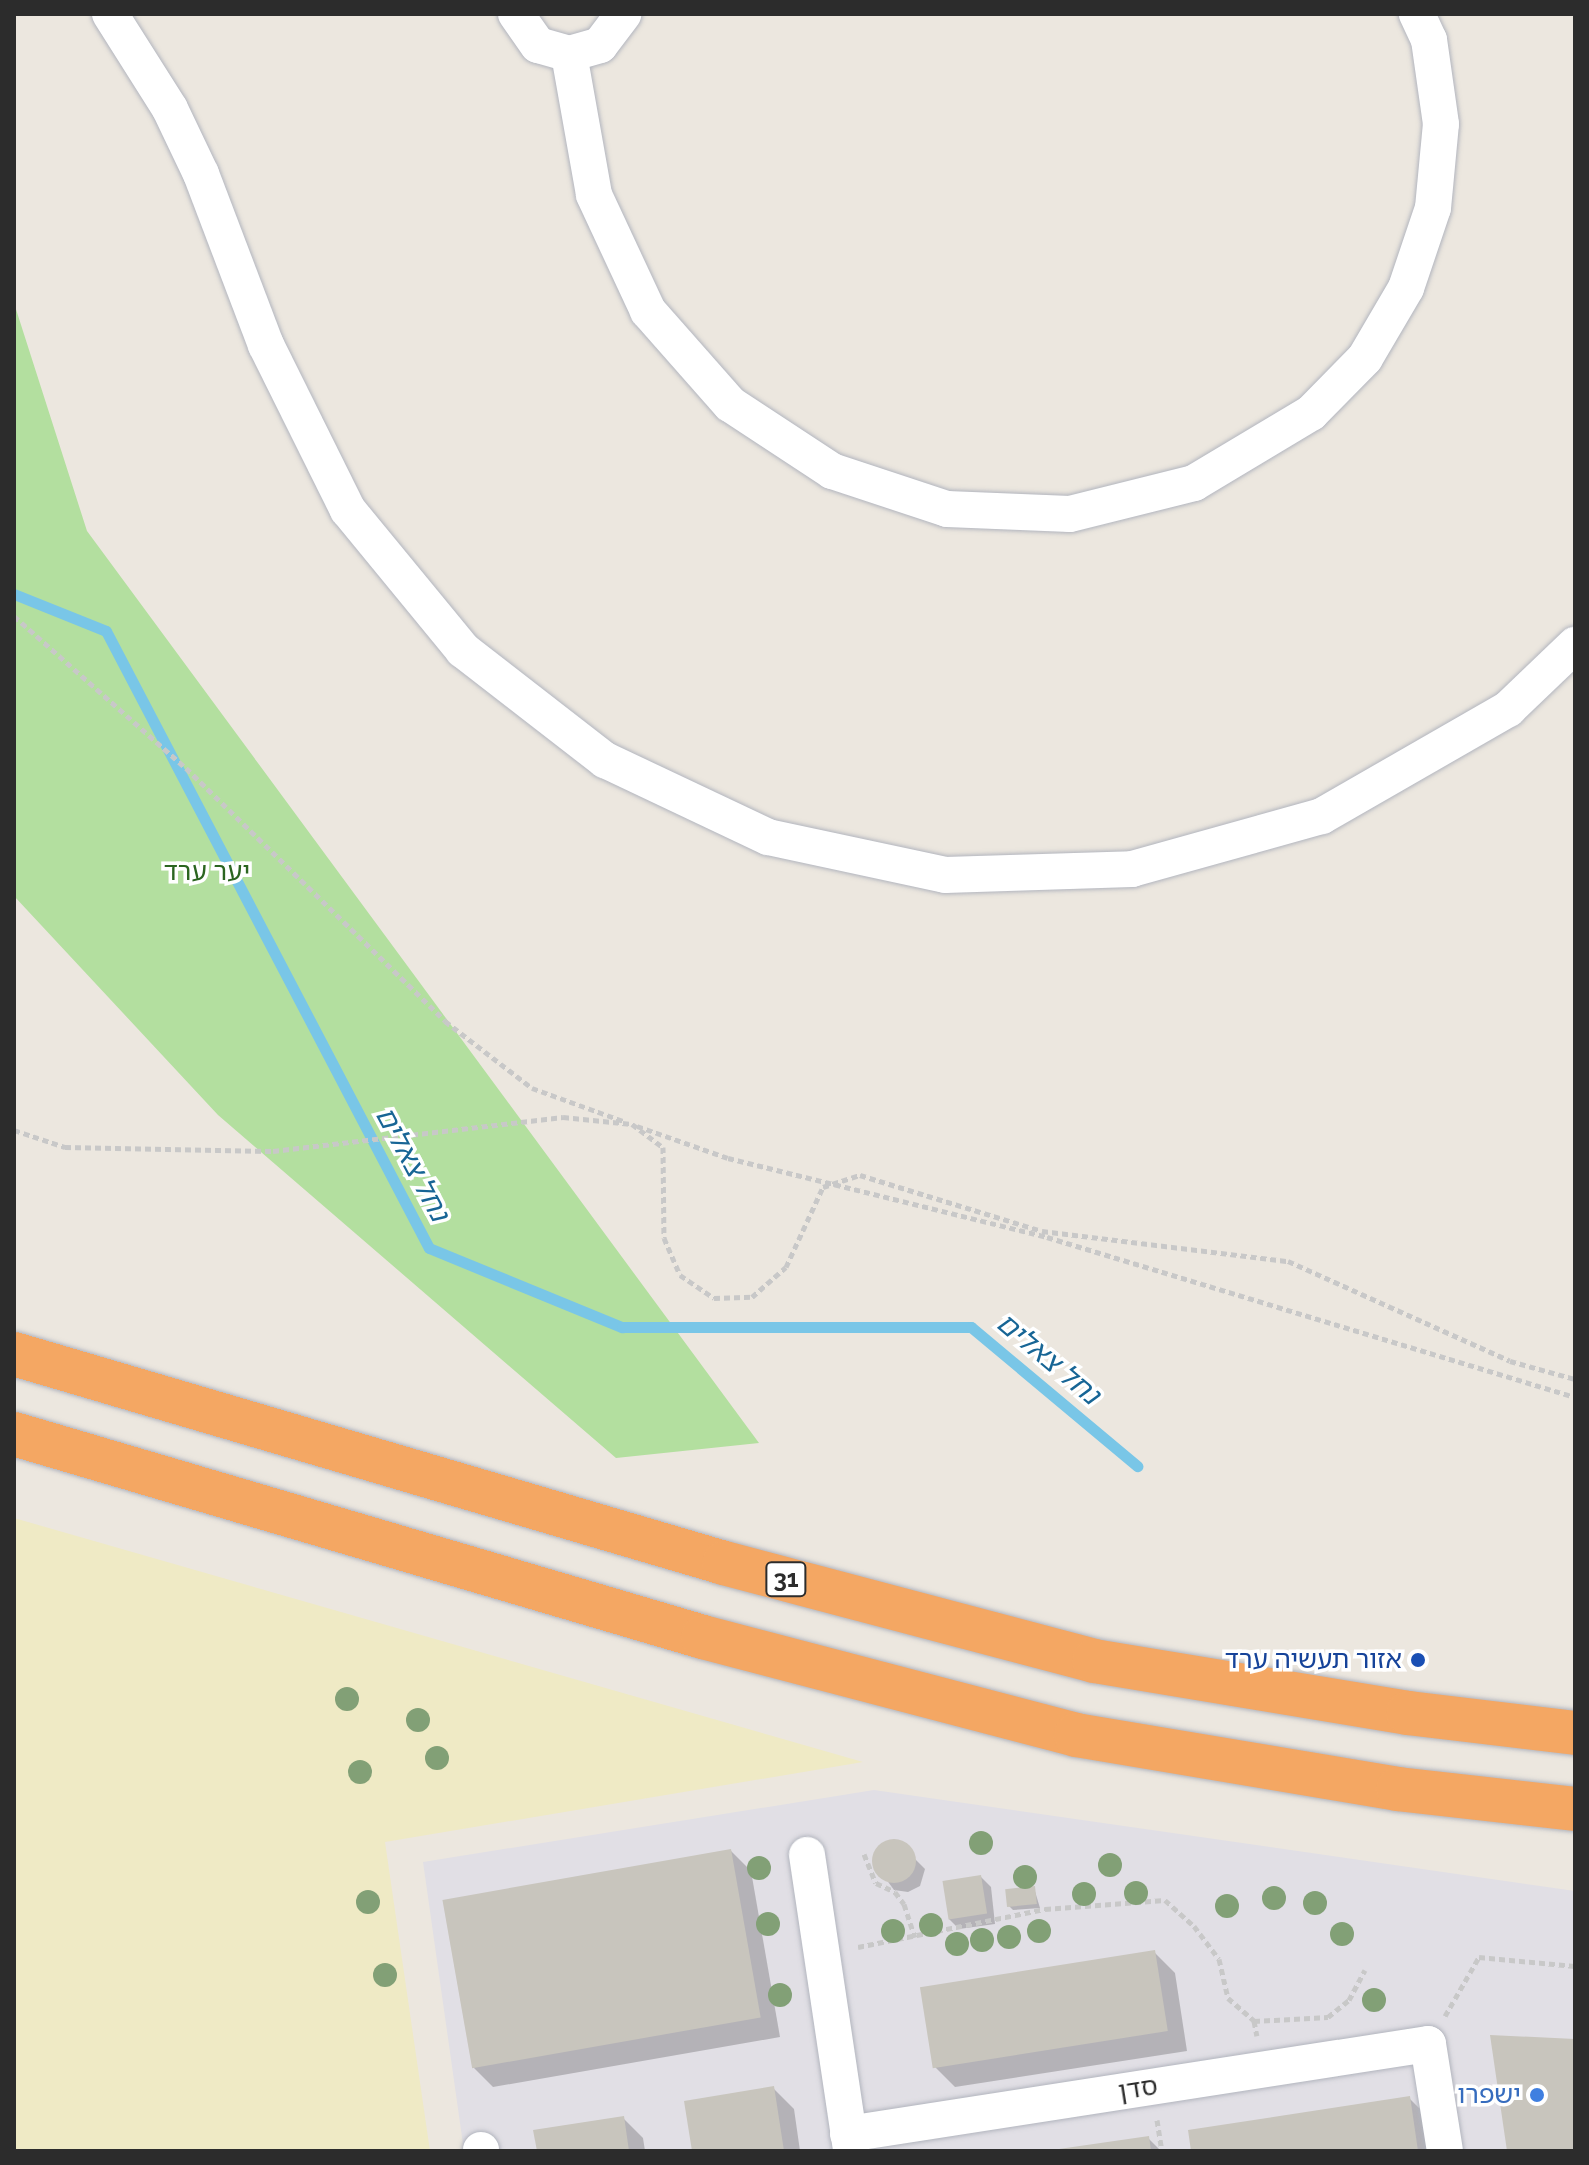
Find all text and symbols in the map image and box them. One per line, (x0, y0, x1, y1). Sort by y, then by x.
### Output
park label: יער ערד (164, 856, 250, 888)
water label: נחל צאלים (368, 1101, 456, 1227)
water label: נחל צאלים (989, 1306, 1107, 1412)
road number: 31 (764, 1559, 808, 1599)
place label: אזור תעשיה ערד (1225, 1644, 1402, 1676)
marker: אזור תעשיה ערד (1409, 1651, 1427, 1669)
street label: סדן (1116, 2071, 1160, 2107)
place label: ישפרו (1457, 2079, 1521, 2111)
marker: ישפרו (1528, 2086, 1546, 2104)

